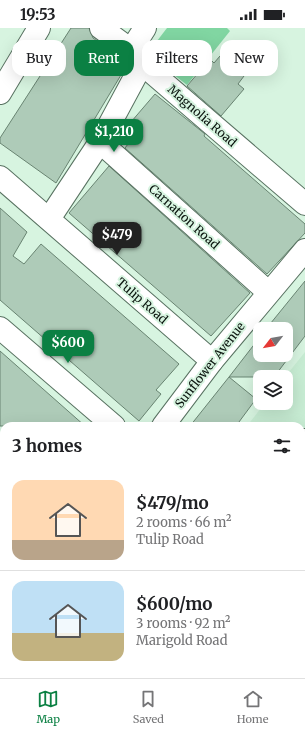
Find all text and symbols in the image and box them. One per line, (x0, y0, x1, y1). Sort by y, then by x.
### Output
text: 19:53 (20, 5, 56, 24)
chip: Buy (12, 40, 66, 76)
chip: Rent (74, 40, 134, 76)
chip: Filters (142, 40, 212, 76)
chip: New (220, 40, 278, 76)
street label: Magnolia Road (165, 82, 240, 150)
pin: $1,210 (81, 119, 147, 153)
text: $1,210 (94, 123, 134, 140)
street label: Carnation Road (146, 181, 223, 252)
pin: $479 (93, 222, 141, 256)
text: $479 (101, 226, 133, 243)
street label: Tulip Road (114, 274, 171, 327)
street label: Sunflower Avenue (171, 319, 248, 411)
north arrow (253, 322, 293, 362)
map controls (253, 322, 293, 410)
pin: $600 (44, 330, 92, 364)
text: $600 (51, 334, 85, 351)
button: layers (253, 370, 293, 410)
text: 3 homes (12, 435, 82, 457)
icon: filters (271, 435, 293, 457)
text: $479/mo (136, 492, 209, 514)
icon: home (44, 496, 92, 544)
text: 2 rooms · 66 m² (136, 514, 231, 531)
text: Tulip Road (136, 531, 204, 548)
text: $600/mo (136, 593, 212, 615)
icon: home (44, 597, 92, 645)
text: 3 rooms · 92 m² (136, 615, 231, 632)
text: Marigold Road (136, 632, 227, 649)
tab: Map (36, 688, 60, 726)
tab: Saved (133, 688, 164, 726)
tab: Home (237, 688, 269, 726)

